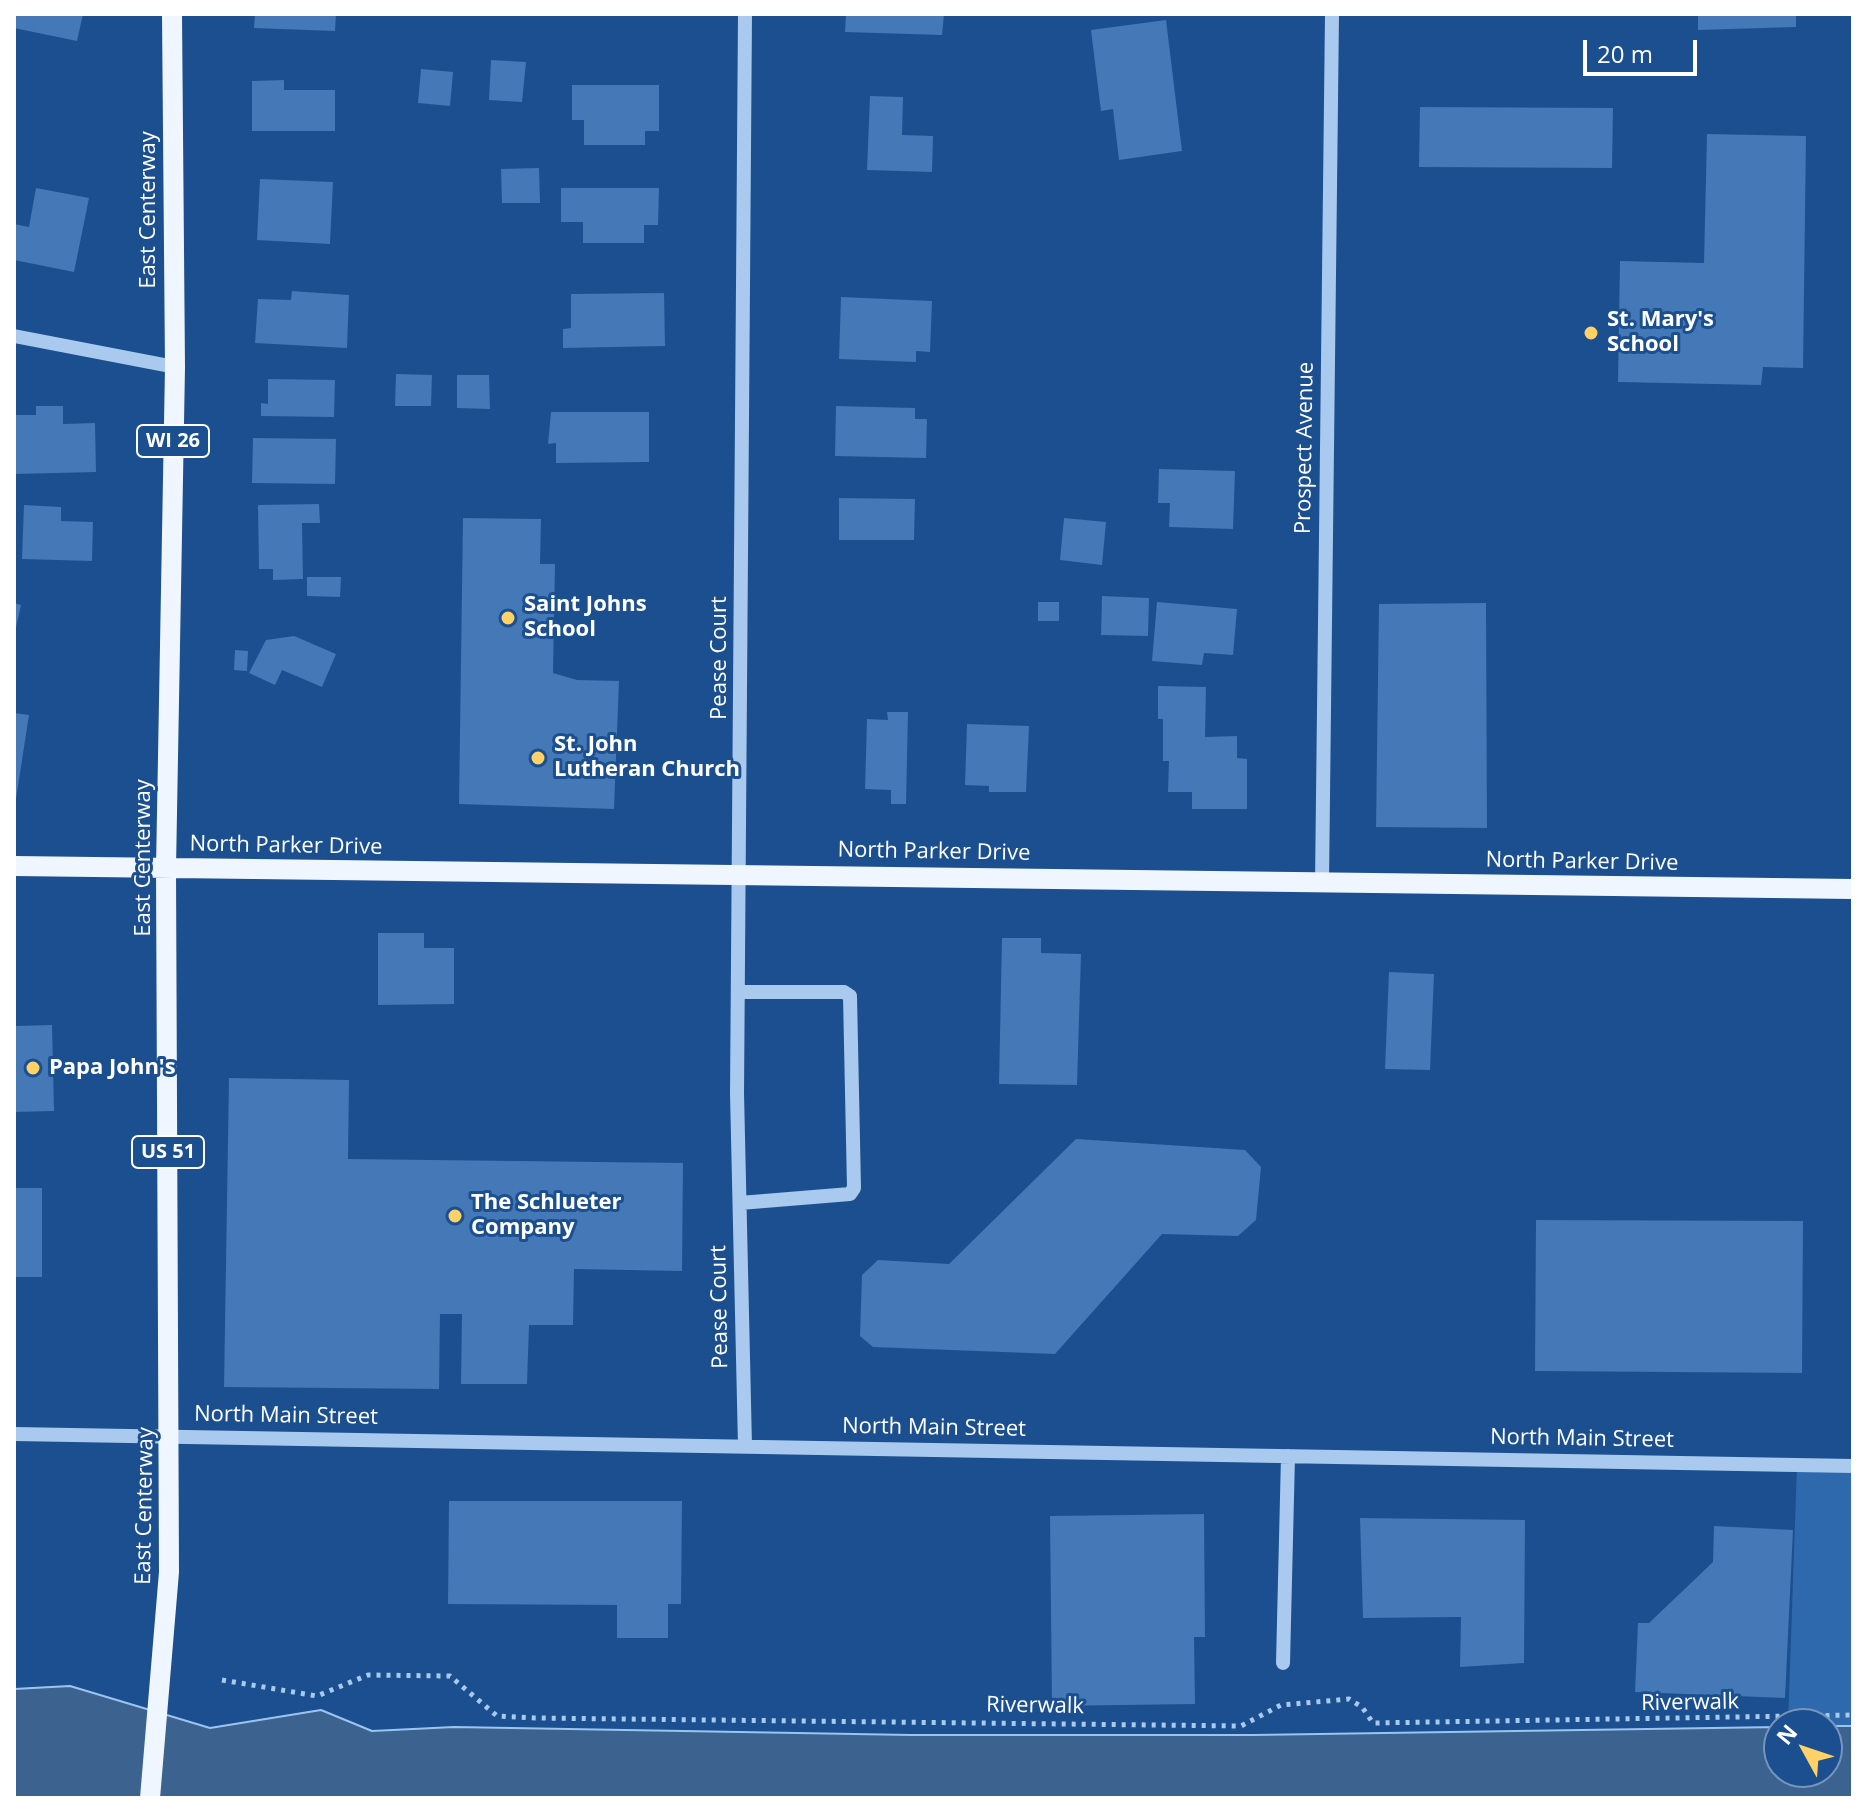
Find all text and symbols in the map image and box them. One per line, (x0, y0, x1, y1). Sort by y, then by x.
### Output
scale bar (1587, 24, 1701, 74)
text: 20 m (1597, 37, 1653, 70)
street label: East Centerway (136, 131, 162, 289)
place label: St. Mary's School (1607, 307, 1714, 358)
marker: St. Mary's School (1582, 324, 1600, 342)
street label: Prospect Avenue (1290, 362, 1320, 534)
road number: WI 26 (137, 425, 209, 457)
place label: Saint Johns School (524, 592, 647, 644)
street label: Pease Court (707, 596, 733, 720)
marker: Saint Johns School (499, 609, 517, 627)
place label: St. John Lutheran Church (554, 732, 740, 784)
marker: St. John Lutheran Church (529, 749, 547, 767)
street label: East Centerway (131, 779, 157, 937)
street label: North Parker Drive (189, 831, 383, 861)
street label: North Parker Drive (837, 837, 1031, 867)
street label: North Parker Drive (1485, 847, 1679, 877)
place label: Papa John's (49, 1055, 176, 1081)
marker: Papa John's (24, 1059, 42, 1077)
road number: US 51 (132, 1136, 204, 1168)
place label: The Schlueter Company (471, 1190, 622, 1242)
marker: The Schlueter Company (446, 1207, 464, 1225)
street label: Pease Court (706, 1245, 734, 1369)
street label: North Main Street (194, 1401, 378, 1431)
street label: North Main Street (842, 1413, 1026, 1443)
street label: North Main Street (1490, 1424, 1674, 1454)
street label: East Centerway (130, 1427, 160, 1585)
street label: Riverwalk (1641, 1689, 1739, 1717)
street label: Riverwalk (986, 1692, 1084, 1720)
north arrow (1763, 1708, 1843, 1788)
text: N (1769, 1717, 1803, 1750)

